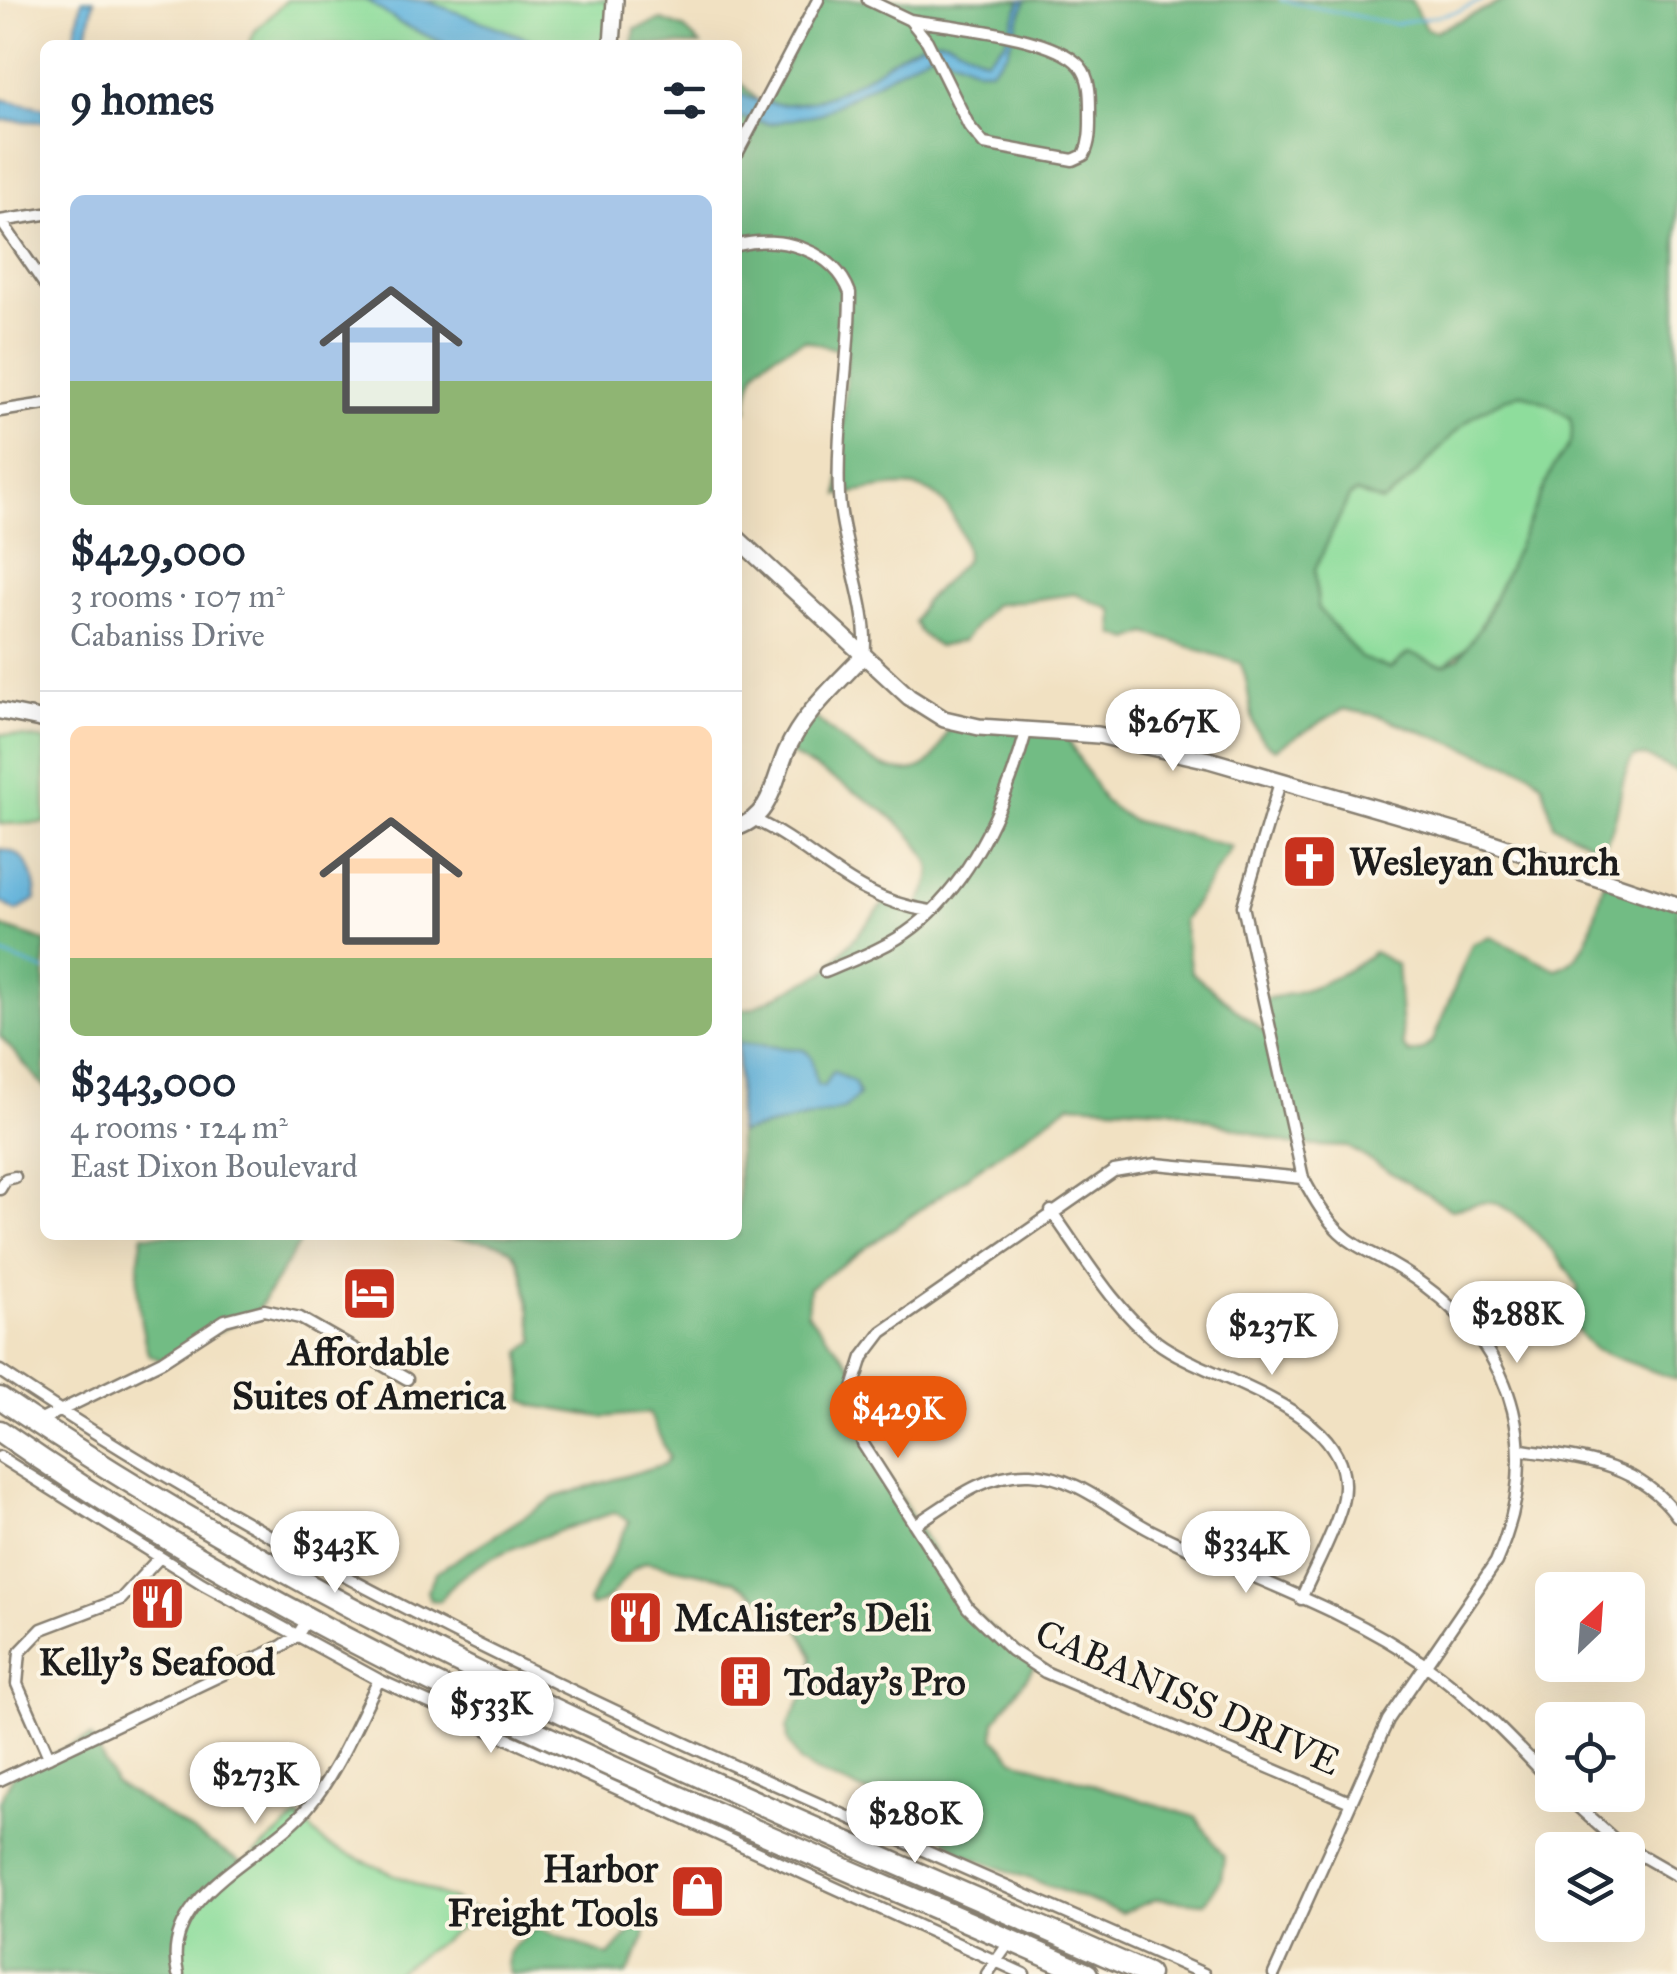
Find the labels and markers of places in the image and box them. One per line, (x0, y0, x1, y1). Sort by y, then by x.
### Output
pin: $267K (1103, 689, 1243, 774)
church icon: Wesleyan Church (1280, 832, 1340, 892)
place label: Wesleyan Church (1349, 839, 1621, 885)
hotel icon: Affordable Suites of America (339, 1264, 399, 1324)
pin: $288K (1447, 1281, 1587, 1366)
pin: $237K (1202, 1293, 1342, 1378)
place label: Affordable Suites of America (232, 1329, 507, 1419)
pin: $429K (828, 1376, 968, 1461)
pin: $343K (265, 1511, 405, 1596)
pin: $334K (1176, 1511, 1316, 1596)
restaurant icon: Kelly's Seafood (127, 1574, 187, 1634)
restaurant icon: McAlister's Deli (605, 1588, 665, 1648)
place label: McAlister's Deli (674, 1595, 932, 1641)
place label: Kelly's Seafood (39, 1639, 276, 1685)
building icon: Today's Pro (715, 1652, 775, 1712)
place label: Today's Pro (784, 1659, 966, 1705)
pin: $533K (421, 1671, 561, 1756)
pin: $273K (185, 1742, 325, 1827)
pin: $280K (845, 1781, 985, 1866)
place label: Harbor Freight Tools (448, 1846, 659, 1936)
shop icon: Harbor Freight Tools (667, 1861, 727, 1921)

